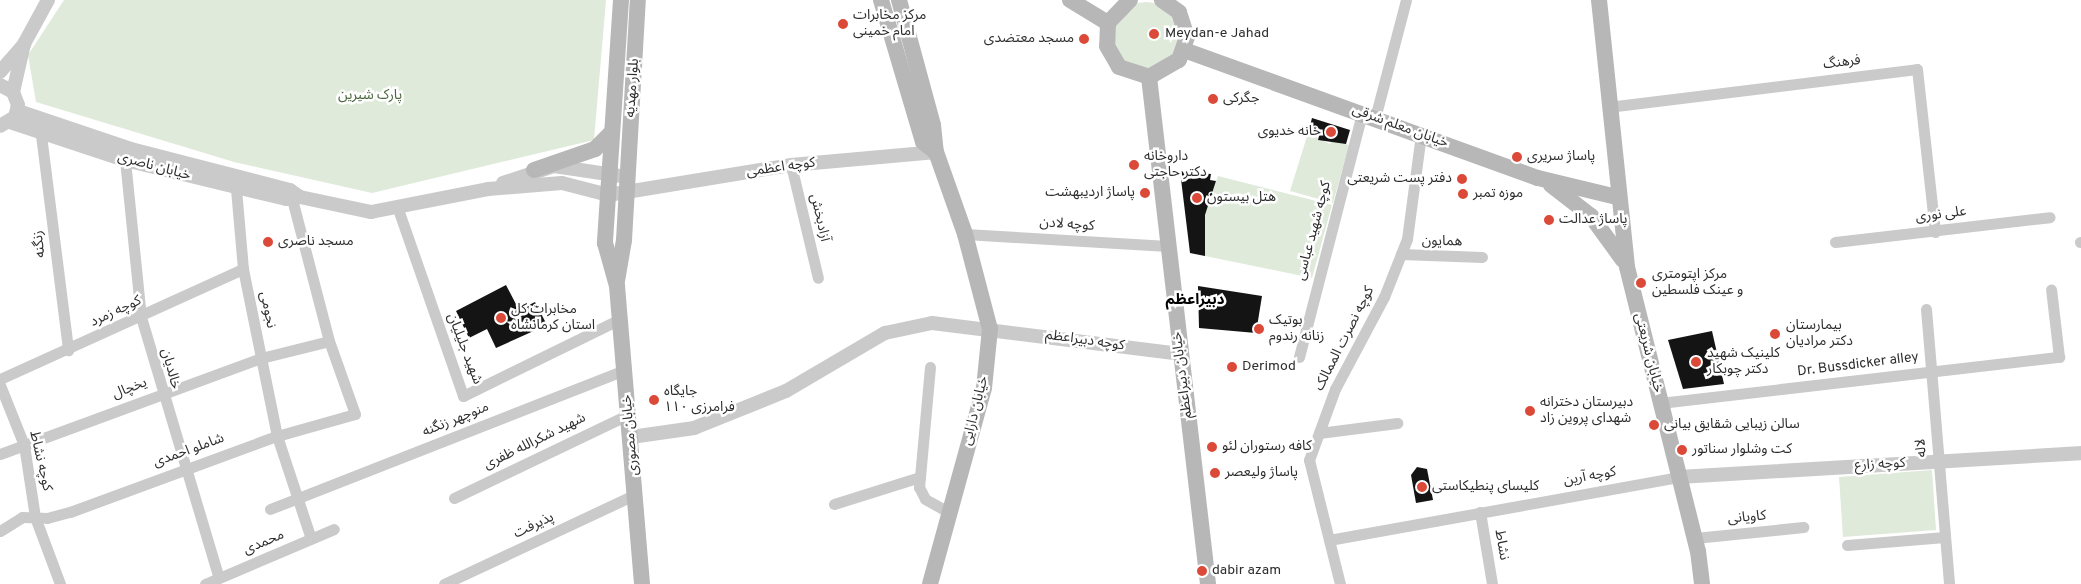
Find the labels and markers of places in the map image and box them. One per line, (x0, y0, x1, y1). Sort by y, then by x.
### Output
place label: مرکز مخابرات امام خمینی (853, 8, 926, 40)
marker: مرکز مخابرات امام خمینی (837, 18, 849, 30)
place label: Meydan-e Jahad (1165, 26, 1269, 42)
marker: Meydan-e Jahad (1147, 27, 1161, 41)
place label: مسجد معتضدی (984, 31, 1074, 47)
marker: مسجد معتضدی (1078, 33, 1090, 45)
place label: جگرکی (1223, 91, 1259, 107)
marker: جگرکی (1207, 93, 1219, 105)
place label: خانه خدیوی (1258, 124, 1321, 140)
marker: خانه خدیوی (1325, 126, 1337, 138)
place label: داروخانه دکتر حاجتی (1144, 149, 1207, 182)
place label: پاساژ سریری (1527, 149, 1595, 165)
marker: پاساژ سریری (1511, 151, 1523, 163)
marker: داروخانه دکتر حاجتی (1128, 159, 1140, 171)
place label: دفتر پست شریعتی (1347, 171, 1452, 187)
marker: دفتر پست شریعتی (1456, 173, 1468, 185)
place label: پاساژ اردیبهشت (1045, 185, 1135, 201)
place label: موزه تمبر (1473, 186, 1523, 202)
marker: پاساژ اردیبهشت (1139, 187, 1151, 199)
marker: موزه تمبر (1457, 188, 1469, 200)
place label: هتل بیستون (1207, 190, 1276, 206)
marker: هتل بیستون (1191, 192, 1203, 204)
place label: پاساژ عدالت (1559, 212, 1628, 228)
marker: پاساژ عدالت (1543, 214, 1555, 226)
place label: مسجد ناصری (278, 234, 354, 250)
marker: مسجد ناصری (262, 236, 274, 248)
place label: مرکز اپتومتری و عینک فلسطین (1652, 267, 1743, 300)
marker: مرکز اپتومتری و عینک فلسطین (1634, 276, 1648, 290)
place label: مخابرات کل استان کرمانشاه (511, 302, 595, 334)
marker: مخابرات کل استان کرمانشاه (495, 312, 507, 324)
place label: بوتیک زنانه رندوم (1269, 313, 1324, 346)
place label: بیمارستان دکتر مرادیان (1786, 318, 1853, 351)
marker: بوتیک زنانه رندوم (1253, 323, 1265, 335)
marker: بیمارستان دکتر مرادیان (1768, 327, 1782, 341)
place label: کلینیک شهید دکتر چوبکار (1707, 346, 1780, 378)
marker: کلینیک شهید دکتر چوبکار (1689, 355, 1703, 369)
place label: Derimod (1242, 359, 1296, 375)
marker: Derimod (1226, 361, 1238, 373)
place label: جایگاه فرامرزی ۱۱۰ (664, 384, 735, 417)
marker: جایگاه فرامرزی ۱۱۰ (648, 394, 660, 406)
place label: دبیرستان دخترانه شهدای پروین زاد (1540, 395, 1633, 428)
marker: دبیرستان دخترانه شهدای پروین زاد (1524, 405, 1536, 417)
place label: سالن زیبایی شقایق بیانی (1664, 417, 1800, 433)
marker: سالن زیبایی شقایق بیانی (1648, 419, 1660, 431)
place label: کافه رستوران لئو (1222, 439, 1312, 455)
marker: کافه رستوران لئو (1206, 441, 1218, 453)
place label: کت وشلوار سناتور (1692, 442, 1792, 458)
marker: کت وشلوار سناتور (1676, 444, 1688, 456)
place label: پاساژ ولیعصر (1225, 465, 1298, 481)
marker: پاساژ ولیعصر (1209, 467, 1221, 479)
place label: کلیسای پنطیکاستی (1432, 479, 1539, 495)
marker: کلیسای پنطیکاستی (1416, 481, 1428, 493)
place label: dabir azam (1212, 563, 1281, 579)
marker: dabir azam (1196, 565, 1208, 577)

